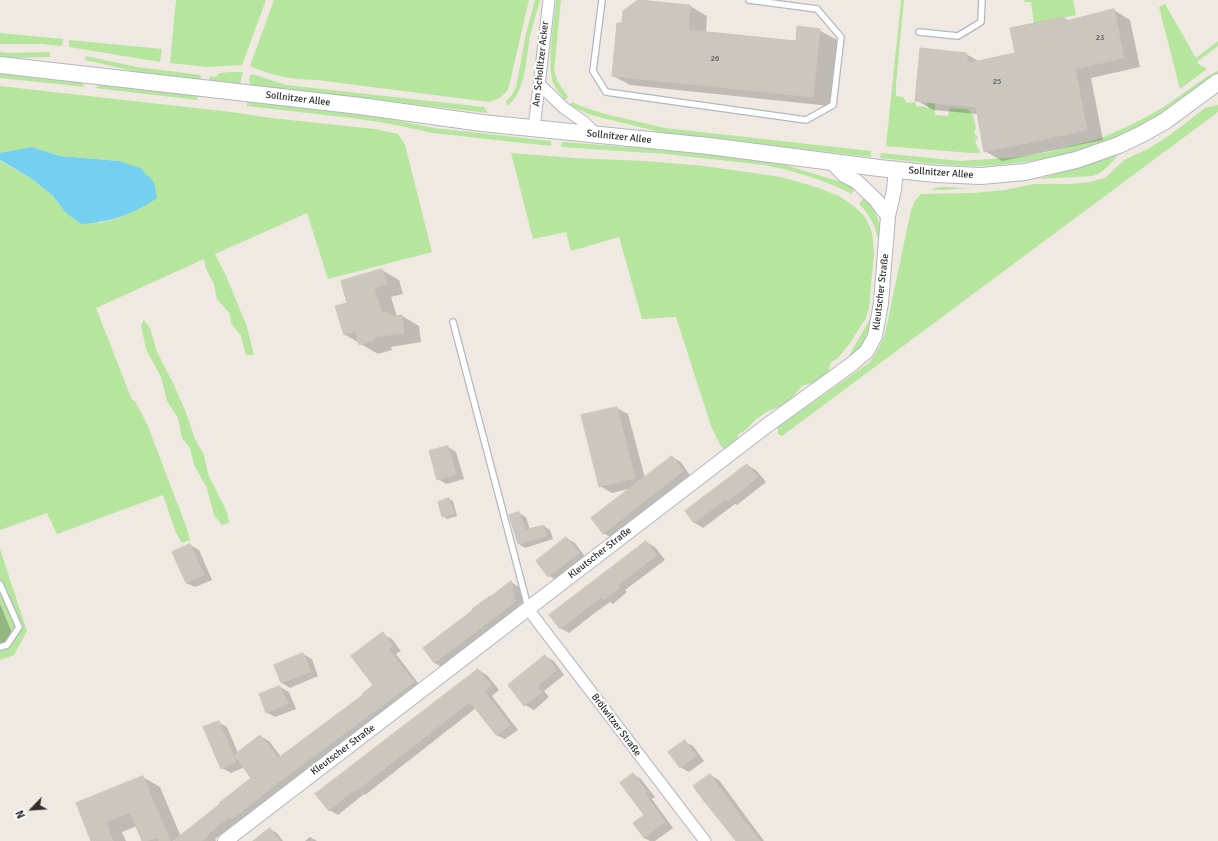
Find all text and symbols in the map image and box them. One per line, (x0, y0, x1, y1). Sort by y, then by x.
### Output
street label: Am Scholitzer Acker (531, 21, 551, 107)
house number: 23 (1096, 33, 1104, 43)
house number: 26 (711, 54, 719, 64)
house number: 25 (993, 77, 1001, 87)
street label: Sollnitzer Allee (265, 89, 331, 109)
street label: Sollnitzer Allee (586, 128, 652, 146)
street label: Sollnitzer Allee (908, 165, 974, 181)
street label: Kleutscher Straße (870, 253, 892, 331)
street label: Kleutscher Straße (566, 525, 634, 581)
street label: Brölwitzer Straße (589, 691, 643, 759)
street label: Kleutscher Straße (309, 722, 377, 778)
north arrow (12, 789, 52, 829)
text: N (13, 808, 28, 820)

